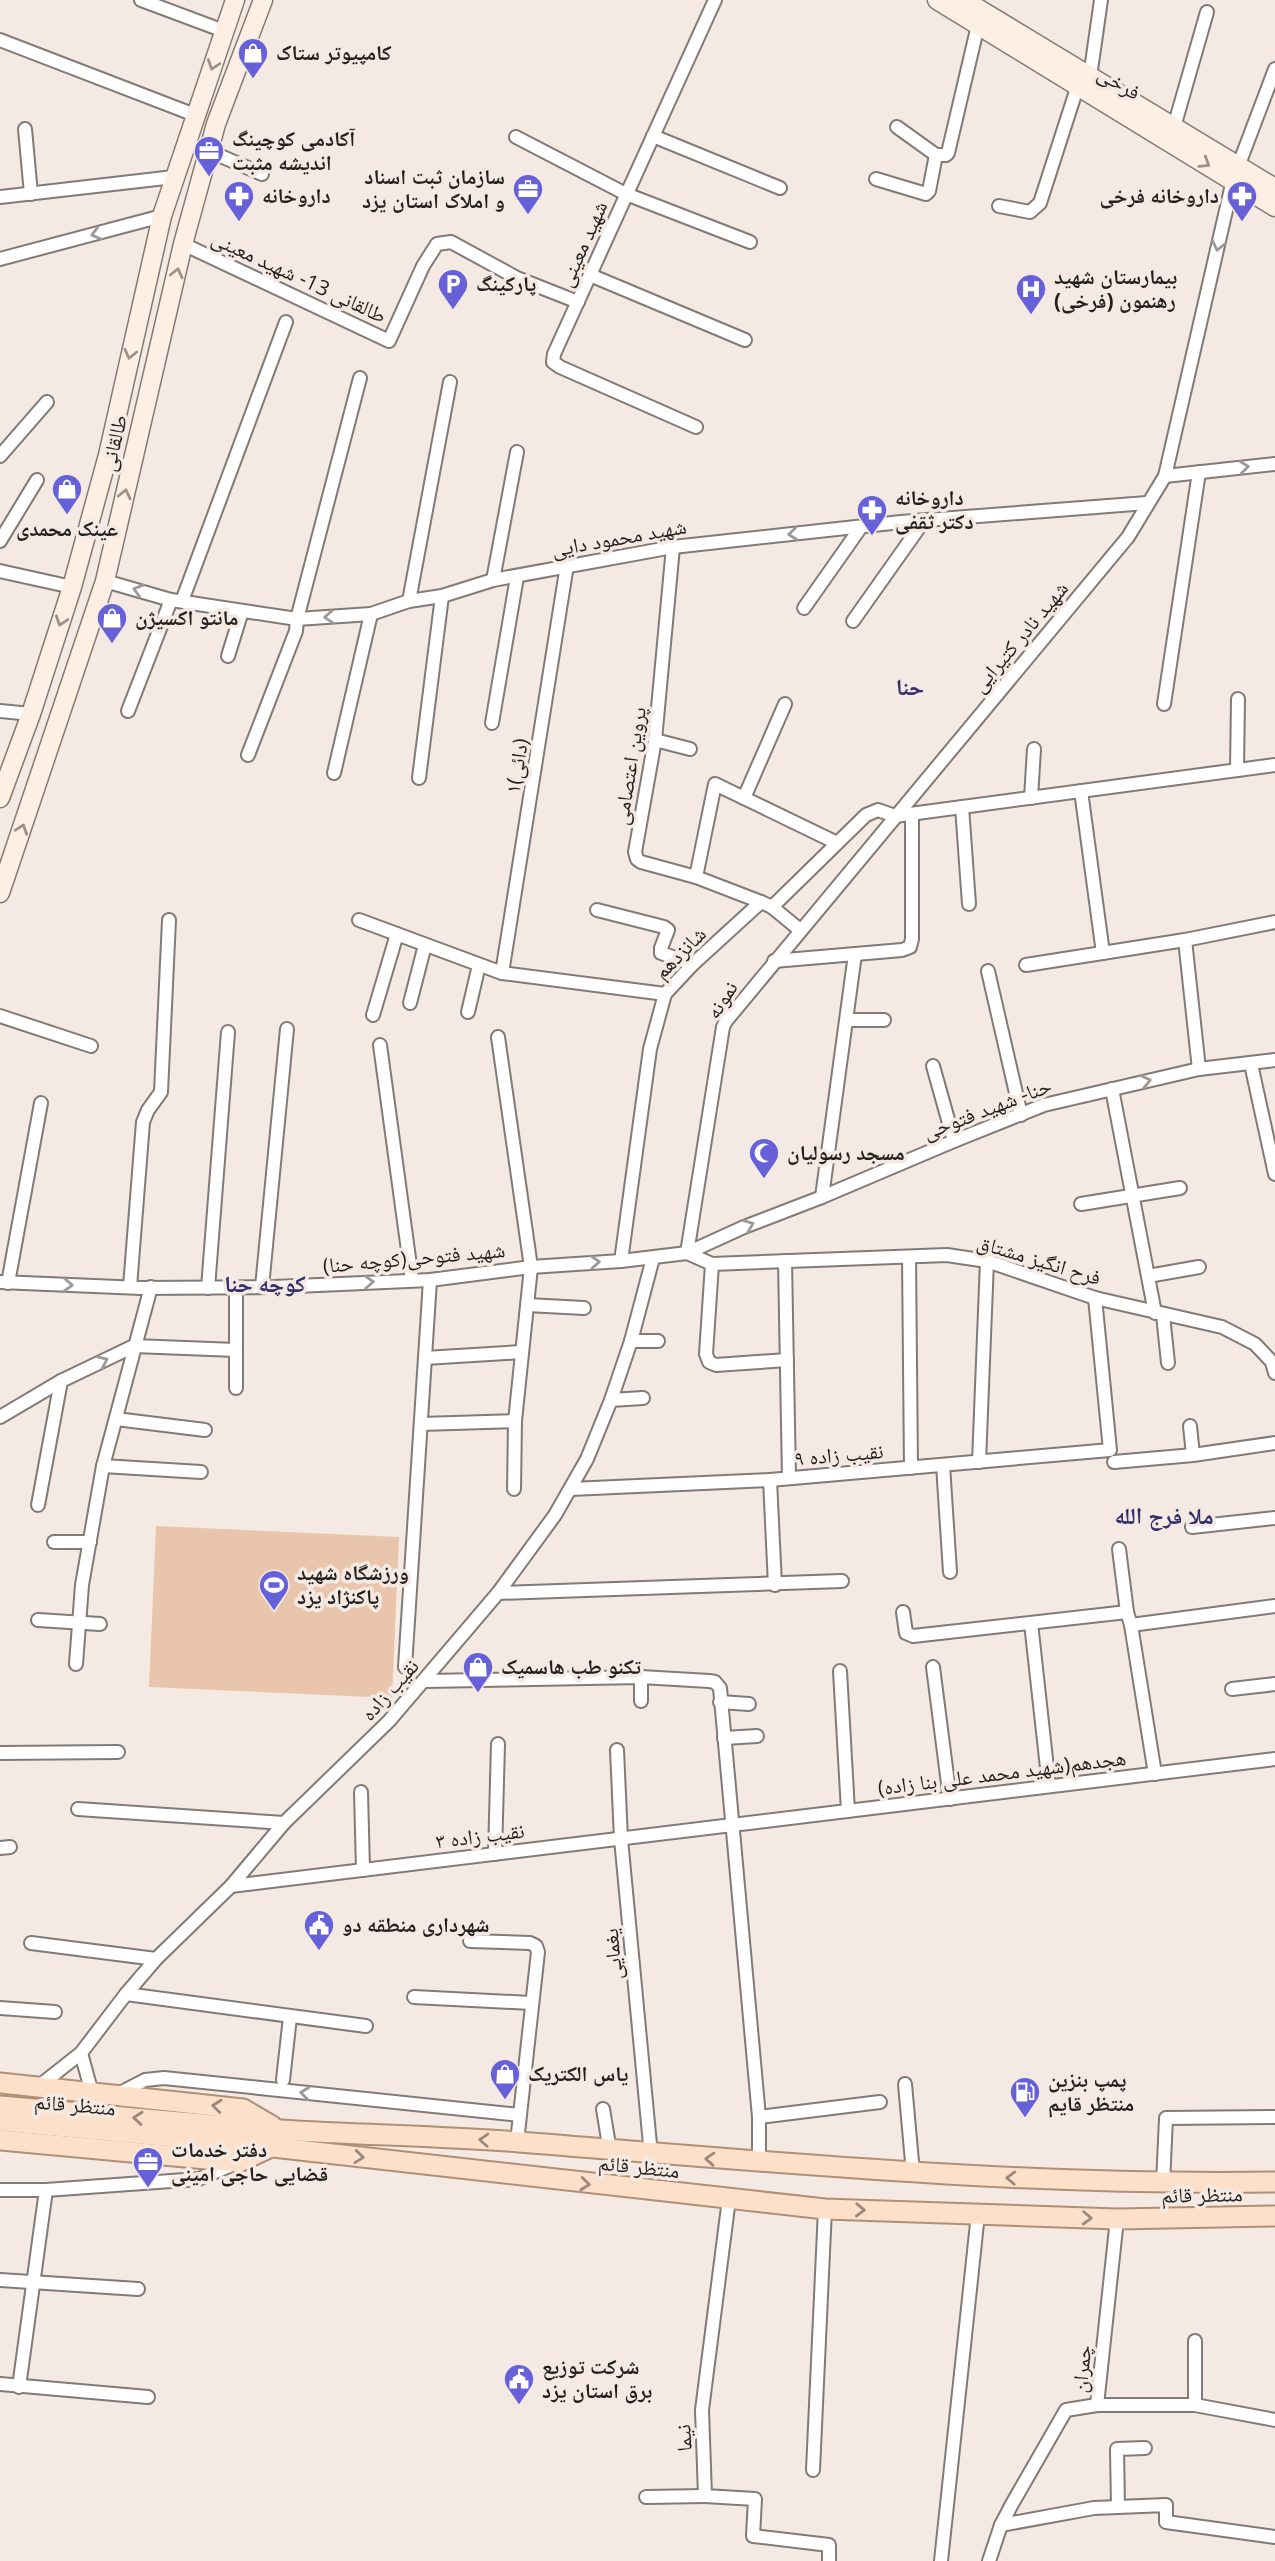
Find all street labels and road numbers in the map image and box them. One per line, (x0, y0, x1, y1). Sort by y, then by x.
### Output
street label: فرخی (1093, 59, 1146, 106)
street label: شهید معینی (551, 196, 613, 291)
street label: طالقانی 13- شهید معینی (207, 223, 392, 329)
street label: طالقانی (93, 412, 133, 474)
street label: شهید محمود دایی (549, 511, 688, 563)
street label: شهید نادر کتیرایی (964, 575, 1074, 698)
street label: پروین اعتصامی (606, 705, 652, 827)
street label: ۱(دائی) (498, 736, 534, 796)
street label: شانزدهم (647, 920, 712, 985)
street label: نمونه (699, 975, 744, 1024)
street label: حنا- شهید فتوحی (918, 1071, 1055, 1145)
street label: فرح انگیز مشتاق (974, 1227, 1105, 1291)
street label: (کوچه حنا)شهید فتوحی (322, 1235, 506, 1279)
street label: نقیب زاده ۹ (793, 1436, 885, 1472)
street label: نقیب زاده (354, 1652, 425, 1726)
street label: هجدهم(شهید محمد علی بنا زاده) (876, 1743, 1128, 1802)
street label: نقیب زاده ۳ (434, 1816, 526, 1854)
street label: یغمایی (596, 1927, 628, 1981)
street label: منتظر قائم (33, 2087, 117, 2122)
street label: منتظر قائم (597, 2148, 681, 2185)
street label: منتظر قائم (1161, 2179, 1243, 2210)
street label: چمران (1065, 2344, 1097, 2394)
street label: نیما (668, 2424, 698, 2452)

